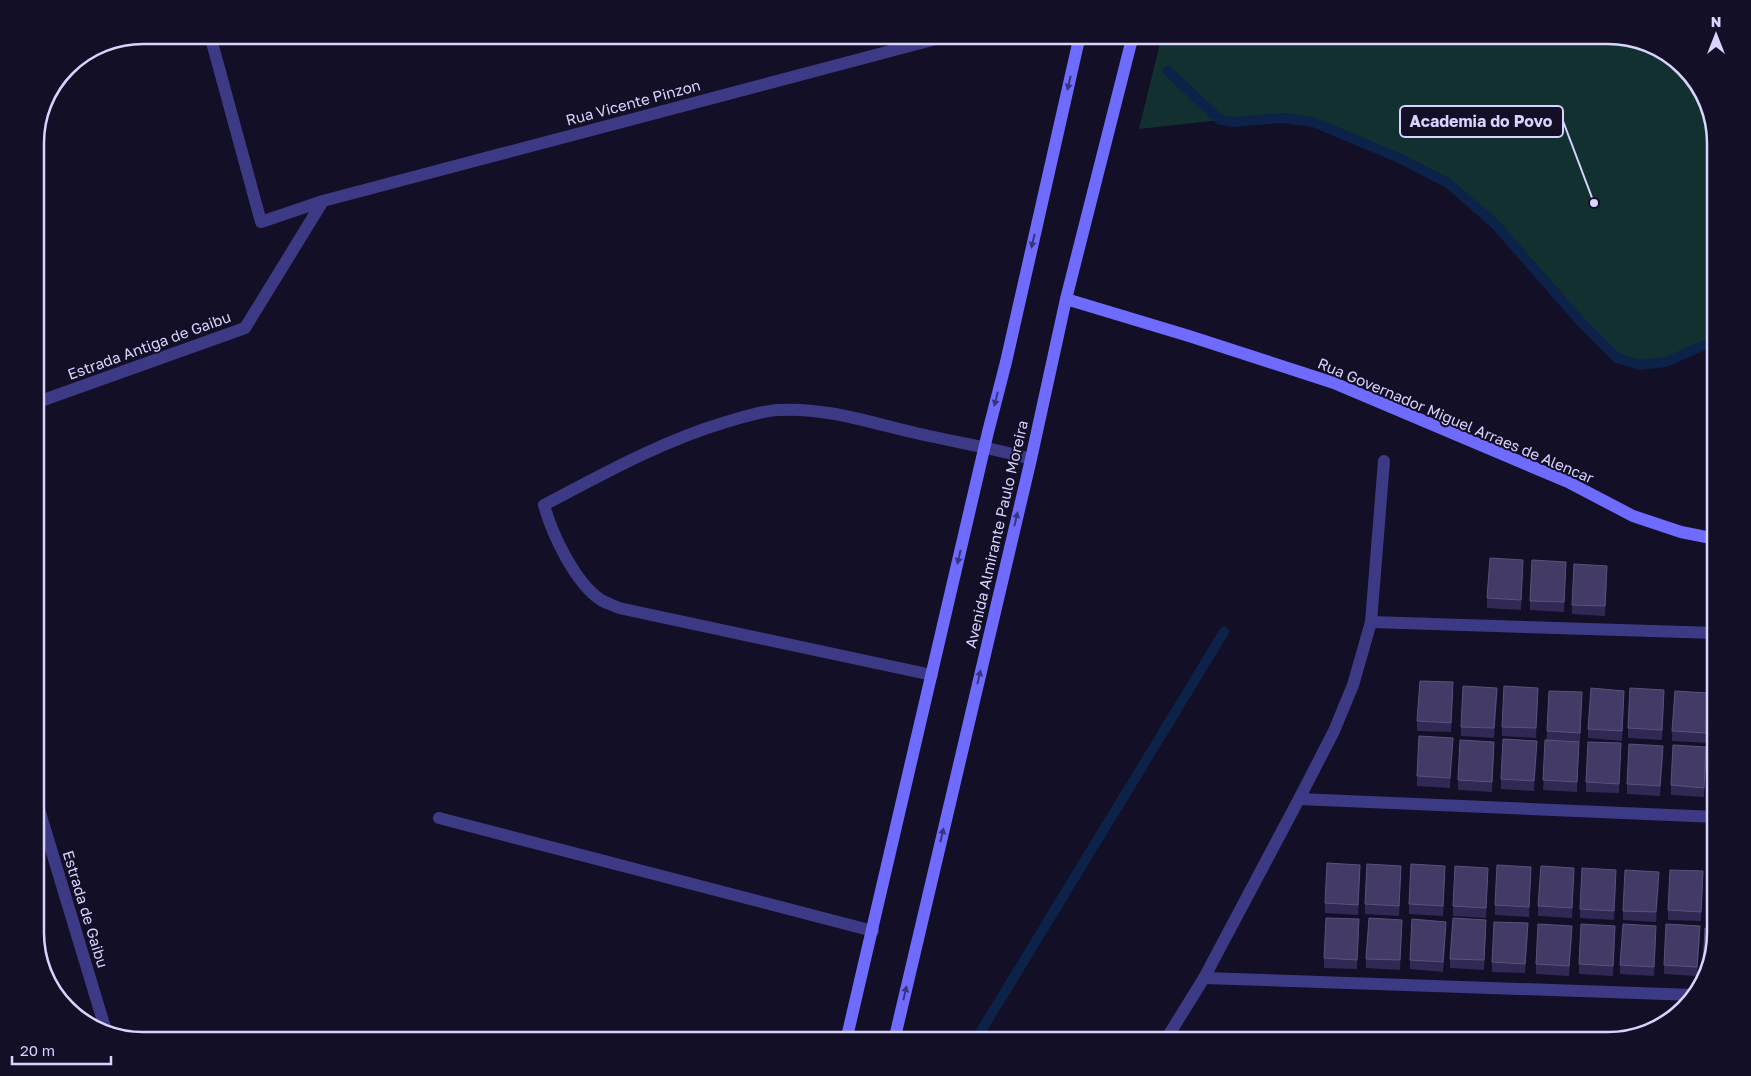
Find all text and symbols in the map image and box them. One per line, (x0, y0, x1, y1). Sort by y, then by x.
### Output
north arrow (1691, 10, 1741, 60)
text: N (1711, 13, 1721, 30)
street label: Rua Vicente Pinzon (564, 75, 702, 129)
one-way arrow (1065, 75, 1073, 90)
callout: Academia do Povo (1400, 106, 1563, 137)
text: Academia do Povo (1410, 111, 1553, 131)
one-way arrow (1029, 233, 1037, 249)
street label: Estrada Antiga de Gaibu (65, 307, 233, 383)
street label: Rua Governador Miguel Arraes de Alencar (1315, 353, 1597, 487)
one-way arrow (992, 392, 1000, 407)
street label: Avenida Almirante Paulo Moreira (961, 418, 1031, 650)
one-way arrow (1012, 511, 1020, 526)
one-way arrow (955, 550, 963, 565)
one-way arrow (975, 670, 983, 685)
one-way arrow (938, 828, 946, 843)
street label: Estrada de Gaibu (60, 848, 112, 970)
one-way arrow (901, 986, 909, 1001)
scale bar (12, 1034, 111, 1066)
text: 20 m (20, 1041, 55, 1059)

